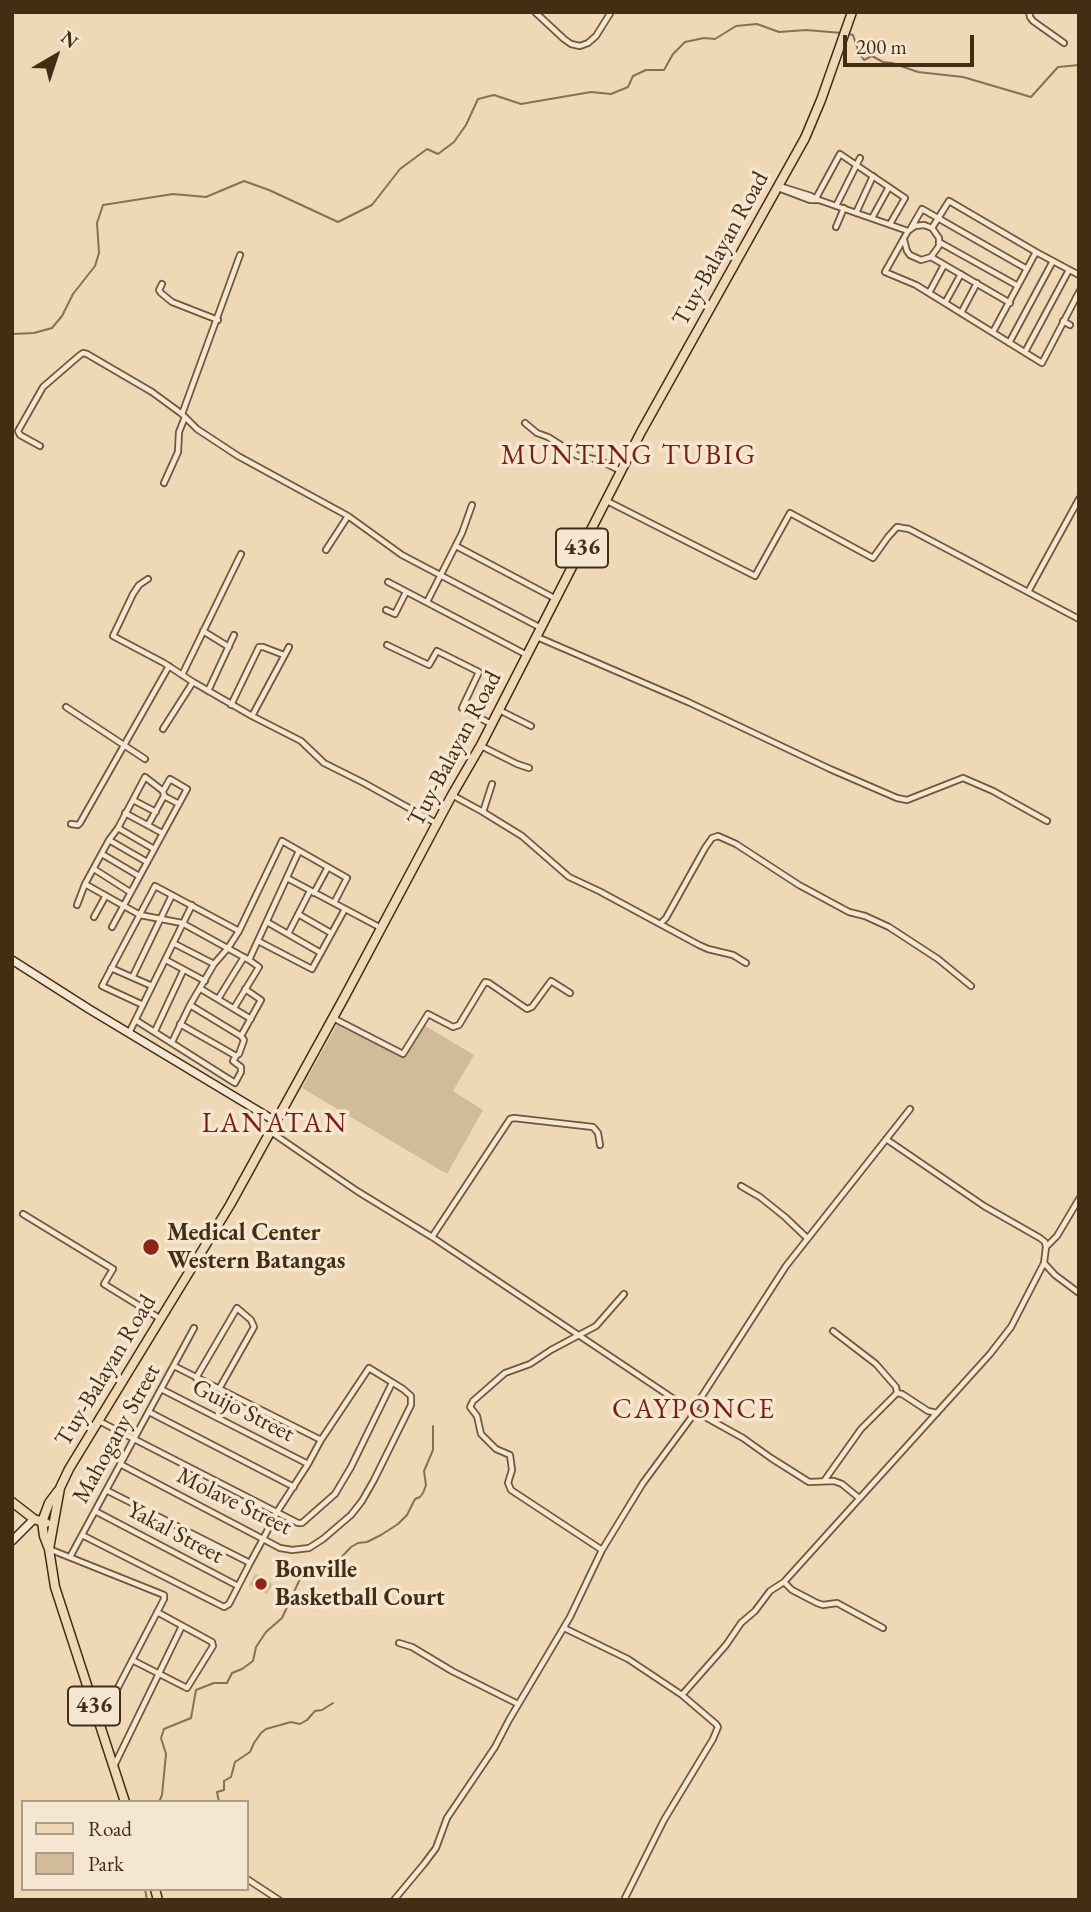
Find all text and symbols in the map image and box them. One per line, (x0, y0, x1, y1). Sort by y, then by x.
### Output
north arrow (21, 21, 91, 91)
scale bar (846, 21, 977, 65)
text: N (56, 25, 83, 54)
text: 200 m (856, 33, 907, 60)
street label: Tuy-Balayan Road (667, 167, 775, 331)
district label: MUNTING TUBIG (502, 439, 756, 473)
road number: 436 (556, 528, 608, 568)
street label: Tuy-Balayan Road (402, 666, 508, 832)
district label: LANATAN (203, 1107, 347, 1141)
place label: Medical Center Western Batangas (167, 1219, 345, 1275)
marker: Medical Center Western Batangas (141, 1237, 161, 1257)
street label: Tuy-Balayan Road (49, 1290, 163, 1452)
street label: Mahogany Street (67, 1359, 167, 1509)
street label: Guijo Street (187, 1373, 299, 1449)
district label: CAYPONCE (613, 1393, 775, 1427)
street label: Molave Street (172, 1462, 296, 1542)
street label: Yakal Street (122, 1496, 228, 1570)
place label: Bonville Basketball Court (275, 1556, 445, 1612)
marker: Bonville Basketball Court (253, 1576, 269, 1592)
road number: 436 (68, 1686, 120, 1726)
legend (21, 1800, 248, 1891)
text: Road (88, 1815, 132, 1842)
text: Park (88, 1850, 124, 1877)

